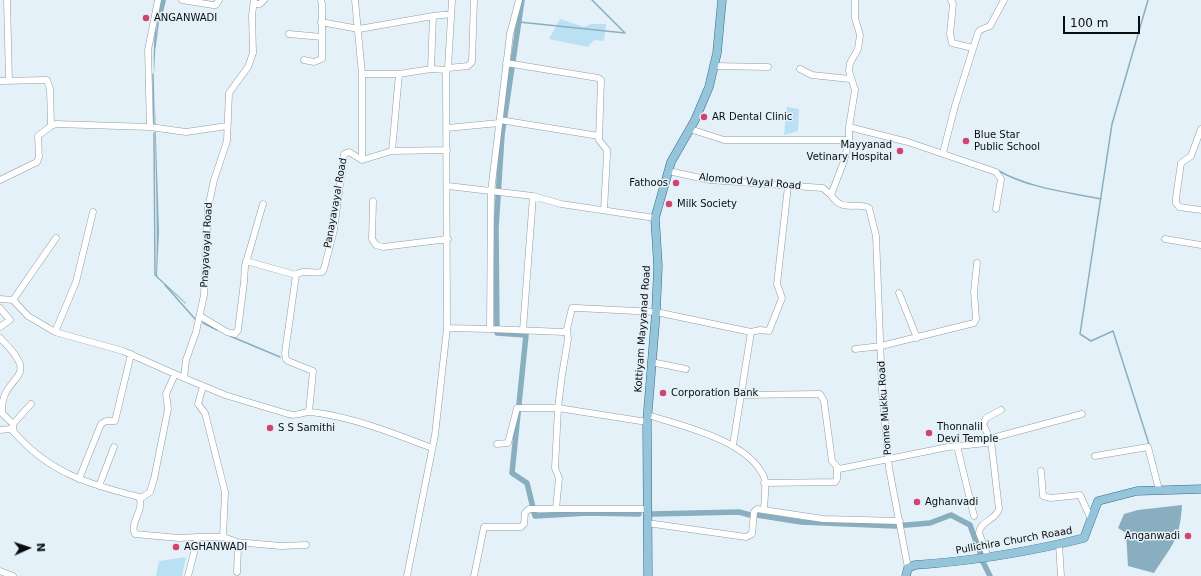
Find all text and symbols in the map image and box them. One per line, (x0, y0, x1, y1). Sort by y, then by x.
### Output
scale bar (1065, 8, 1142, 34)
place label: ANGANWADI (154, 12, 217, 24)
marker: ANGANWADI (141, 13, 151, 23)
text: 100 m (1070, 16, 1108, 30)
place label: AR Dental Clinic (712, 111, 792, 123)
marker: AR Dental Clinic (699, 112, 709, 122)
place label: Blue Star Public School (974, 129, 1040, 152)
marker: Blue Star Public School (961, 136, 971, 146)
place label: Mayyanad Vetinary Hospital (807, 139, 892, 162)
marker: Mayyanad Vetinary Hospital (895, 146, 905, 156)
street label: Panayavayal Road (322, 157, 350, 249)
street label: Alomood Vayal Road (698, 172, 802, 192)
place label: Fathoos (629, 177, 668, 189)
marker: Fathoos (671, 178, 681, 188)
place label: Milk Society (677, 198, 737, 210)
marker: Milk Society (664, 199, 674, 209)
street label: Pnayavayal Road (199, 202, 215, 288)
street label: Kottiyam Mayyanad Road (633, 265, 653, 393)
street label: Ponne Mukku Road (876, 360, 894, 456)
place label: Corporation Bank (671, 387, 758, 399)
marker: Corporation Bank (658, 388, 668, 398)
place label: Thonnalil Devi Temple (937, 421, 998, 444)
place label: S S Samithi (278, 422, 335, 434)
marker: S S Samithi (265, 423, 275, 433)
marker: Thonnalil Devi Temple (924, 428, 934, 438)
place label: Aghanvadi (925, 496, 978, 508)
marker: Aghanvadi (912, 497, 922, 507)
street label: Pullichira Church Roaad (955, 525, 1073, 557)
north arrow (8, 528, 48, 568)
place label: Anganwadi (1125, 530, 1180, 542)
marker: Anganwadi (1183, 531, 1193, 541)
place label: AGHANWADI (184, 541, 247, 553)
text: N (34, 542, 47, 552)
marker: AGHANWADI (171, 542, 181, 552)

